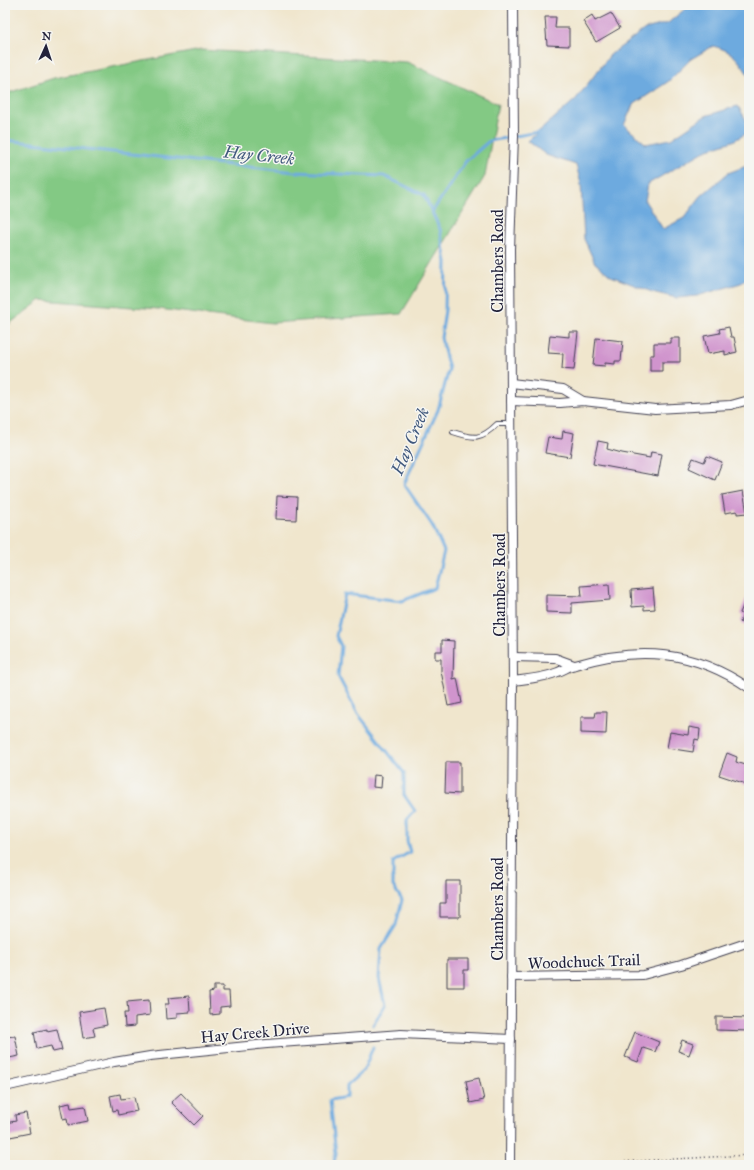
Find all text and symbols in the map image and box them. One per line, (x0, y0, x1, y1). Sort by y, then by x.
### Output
north arrow (26, 26, 66, 66)
text: N (41, 30, 52, 43)
water label: Hay Creek (221, 141, 296, 170)
street label: Chambers Road (488, 209, 507, 313)
water label: Hay Creek (386, 404, 434, 479)
street label: Chambers Road (490, 533, 509, 637)
street label: Chambers Road (488, 857, 507, 961)
street label: Woodchuck Trail (527, 950, 641, 973)
street label: Hay Creek Drive (200, 1018, 311, 1047)

